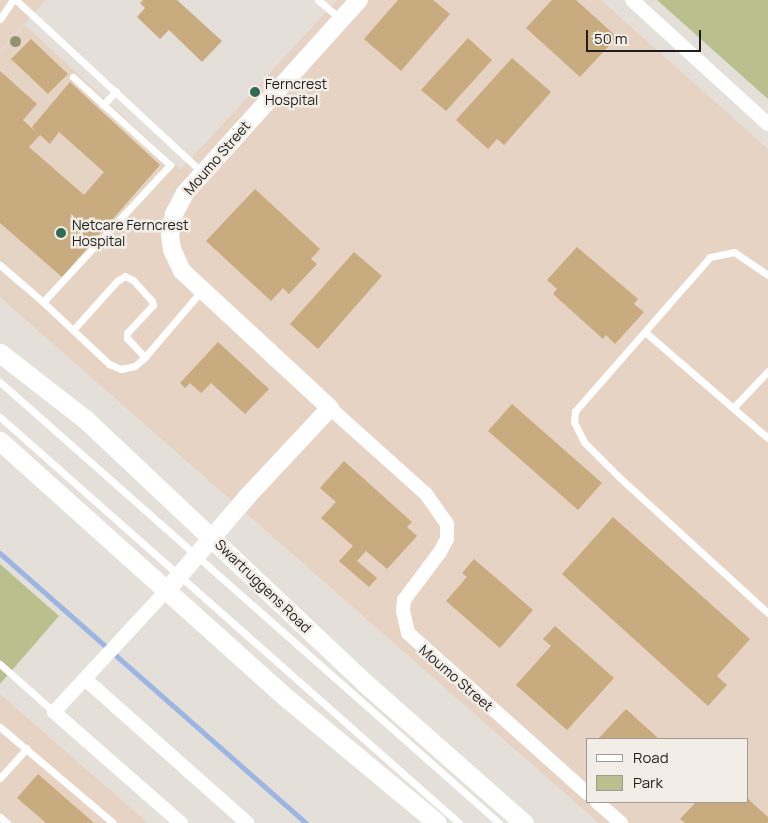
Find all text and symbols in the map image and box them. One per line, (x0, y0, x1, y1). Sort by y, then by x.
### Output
scale bar (588, 20, 703, 52)
text: 50 m (594, 28, 628, 49)
place label: Ferncrest Hospital (265, 76, 327, 108)
marker: Ferncrest Hospital (249, 86, 261, 98)
street label: Moumo Street (180, 118, 254, 198)
place label: Netcare Ferncrest Hospital (72, 217, 189, 250)
marker: Netcare Ferncrest Hospital (54, 226, 68, 240)
street label: Swartruggens Road (212, 536, 314, 636)
street label: Moumo Street (416, 641, 496, 715)
legend (586, 738, 748, 803)
text: Road (633, 747, 669, 768)
text: Park (633, 772, 663, 793)

